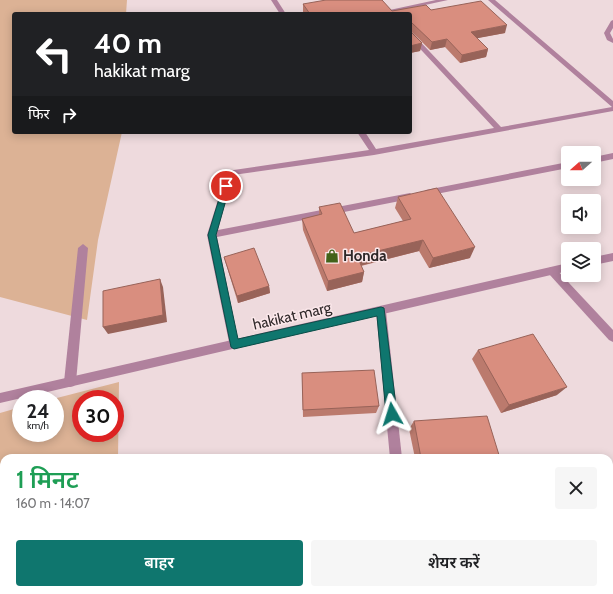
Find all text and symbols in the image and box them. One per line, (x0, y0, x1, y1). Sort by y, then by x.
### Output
text: 40 m (94, 26, 162, 60)
icon: left (28, 28, 80, 80)
text: hakikat marg (94, 60, 190, 82)
icon: right (58, 104, 80, 126)
text: फिर (28, 105, 50, 123)
north arrow (561, 146, 601, 186)
map controls (561, 146, 601, 282)
pin (209, 169, 243, 203)
icon: arrive (215, 175, 237, 197)
button: sound (561, 194, 601, 234)
button: layers (561, 242, 601, 282)
place label: Honda (343, 247, 387, 265)
shop icon: Honda (324, 248, 340, 264)
street label: hakikat marg (251, 298, 333, 334)
speed limit sign: 30 (72, 390, 124, 442)
position arrow (371, 393, 413, 435)
text: 24 (27, 399, 50, 423)
text: km/h (27, 419, 49, 432)
text: 1 मिनट (16, 465, 79, 494)
button: close (555, 467, 597, 509)
text: 160 m · 14:07 (16, 495, 90, 511)
button: बाहर (16, 540, 303, 586)
button: शेयर करें (311, 540, 597, 586)

